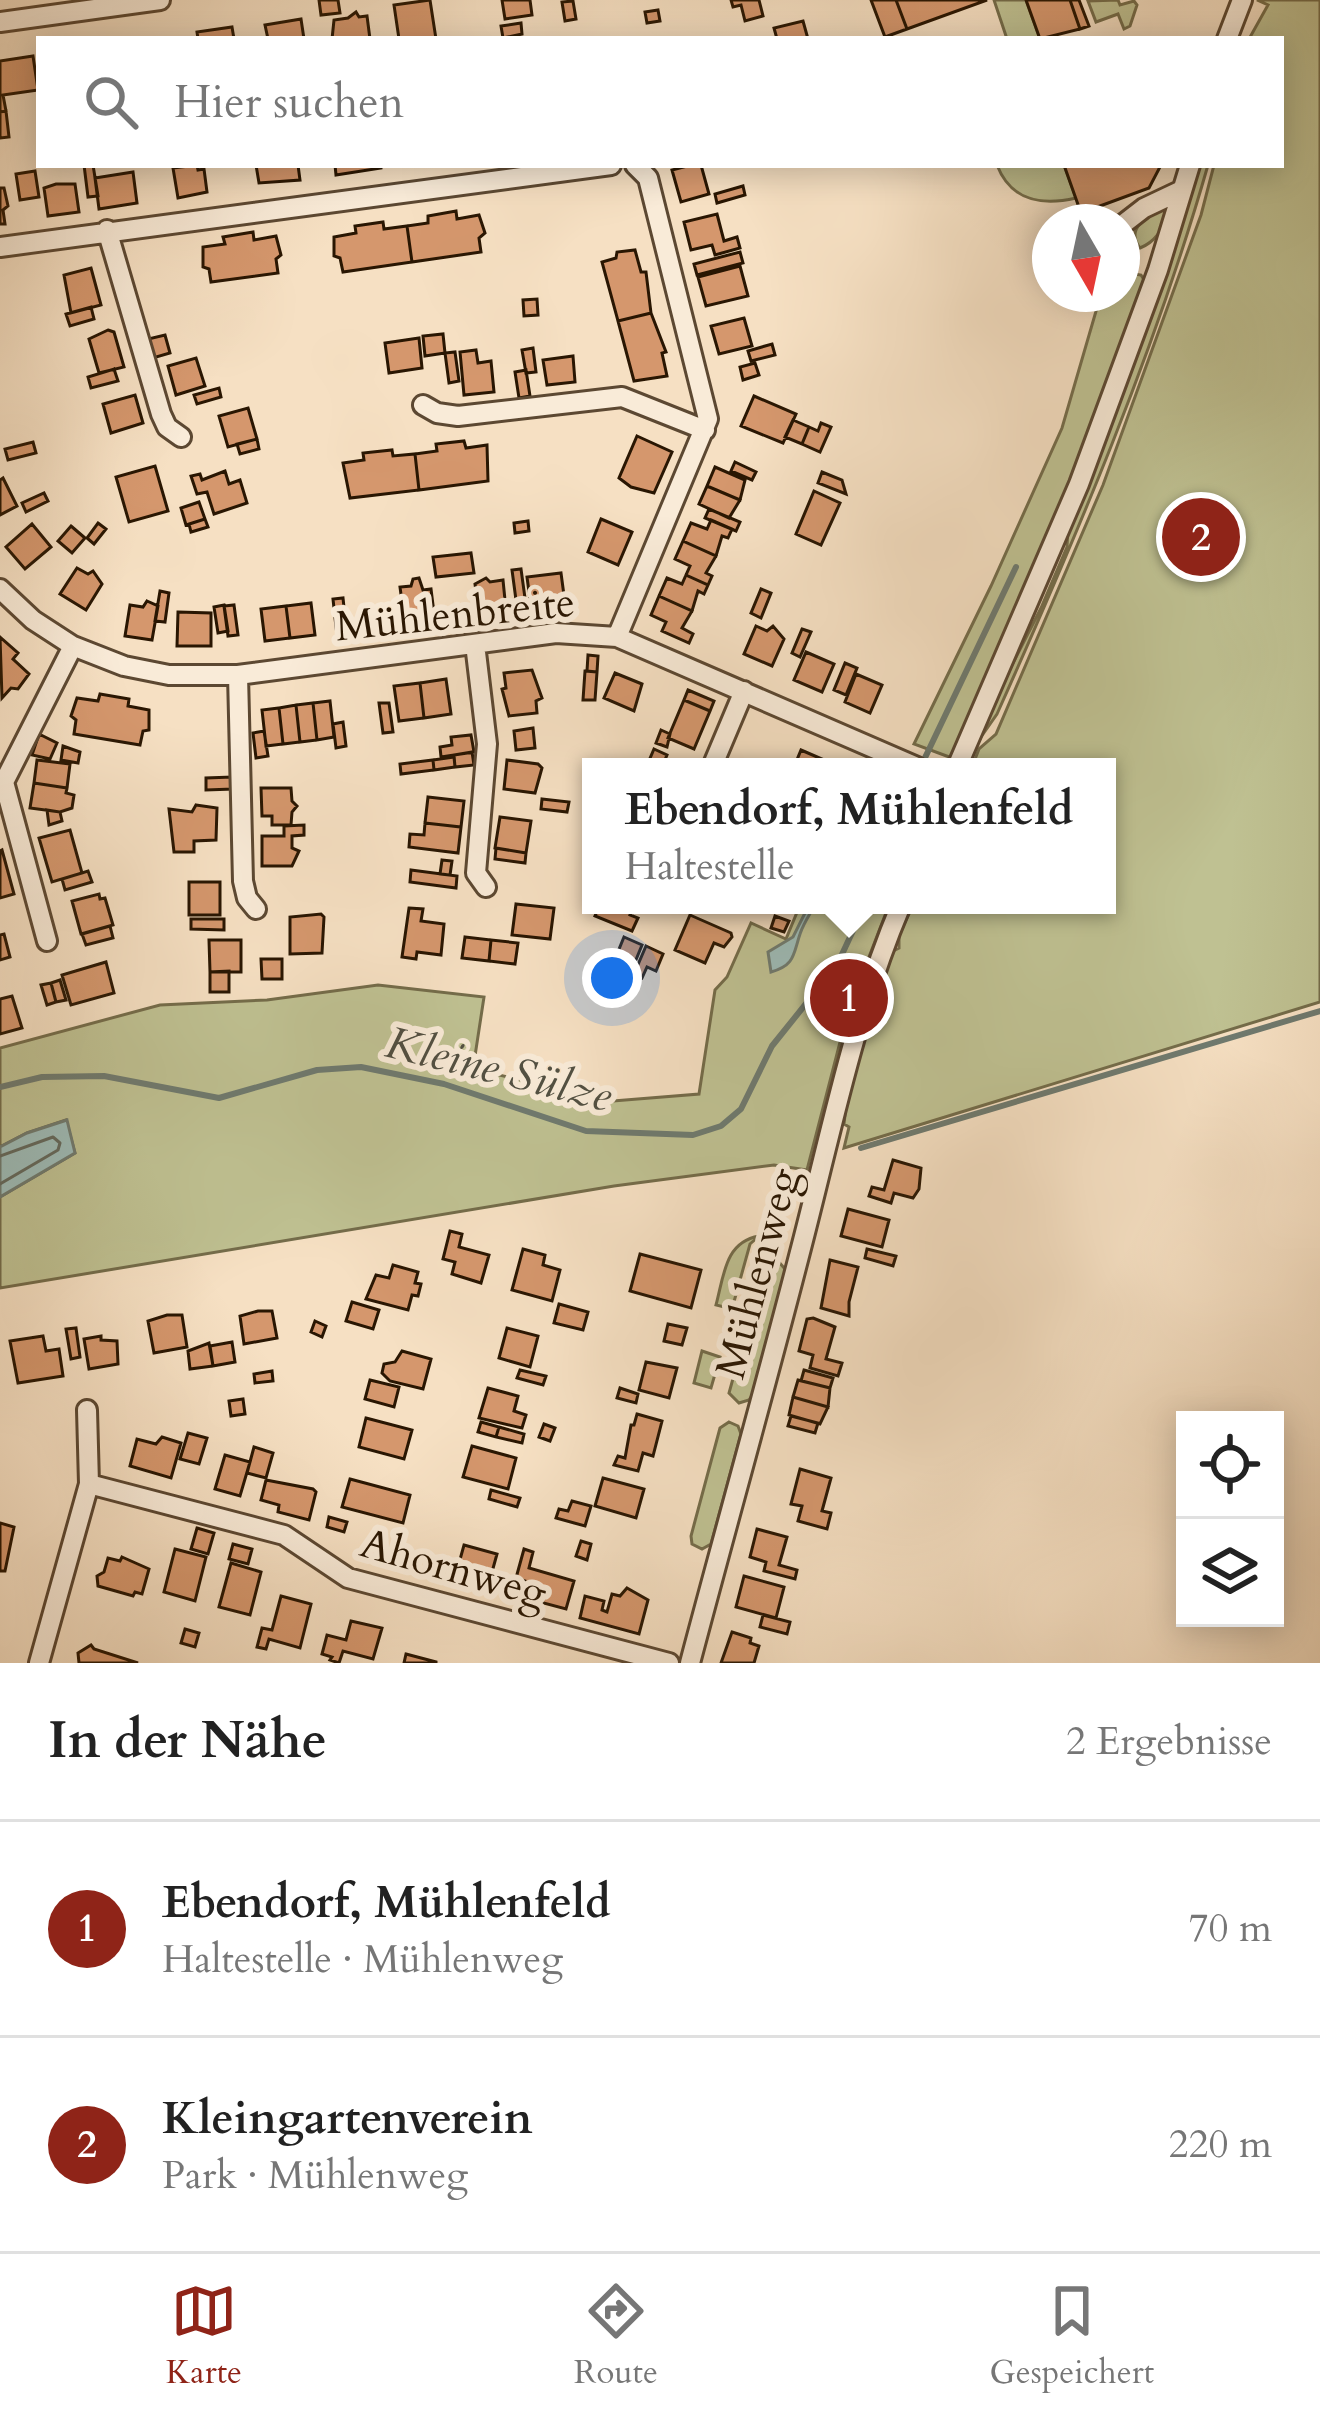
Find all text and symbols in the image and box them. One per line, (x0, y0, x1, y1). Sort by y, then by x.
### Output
search box (36, 36, 1284, 168)
icon: search (78, 69, 144, 135)
text: Hier suchen (174, 72, 404, 133)
north arrow (1032, 204, 1140, 312)
pin: 2 (1162, 492, 1240, 582)
street label: Mühlenbreite (333, 574, 578, 655)
popup (582, 758, 1116, 914)
text: Ebendorf, Mühlenfeld (625, 779, 1073, 840)
text: Haltestelle (625, 840, 795, 893)
your location (582, 948, 642, 1008)
pin: 1 (810, 953, 888, 1043)
water label: Kleine Sülze (379, 1012, 619, 1127)
street label: Mühlenweg (702, 1161, 813, 1385)
map controls (1176, 1411, 1284, 1627)
button: locate (1176, 1411, 1284, 1519)
street label: Ahornweg (354, 1515, 554, 1622)
button: layers (1176, 1519, 1284, 1627)
text: In der Nähe (48, 1706, 327, 1776)
text: 2 Ergebnisse (1066, 1715, 1272, 1768)
text: Ebendorf, Mühlenfeld (162, 1872, 611, 1933)
text: 1 (77, 1902, 97, 1955)
text: 70 m (1189, 1902, 1272, 1955)
text: Haltestelle · Mühlenweg (162, 1933, 563, 1986)
text: Kleingartenverein (162, 2088, 533, 2149)
text: 2 (77, 2118, 97, 2171)
text: 220 m (1169, 2118, 1272, 2171)
text: Park · Mühlenweg (162, 2149, 468, 2202)
tab: Karte (166, 2278, 242, 2395)
tab: Route (574, 2278, 658, 2395)
tab: Gespeichert (990, 2278, 1154, 2395)

